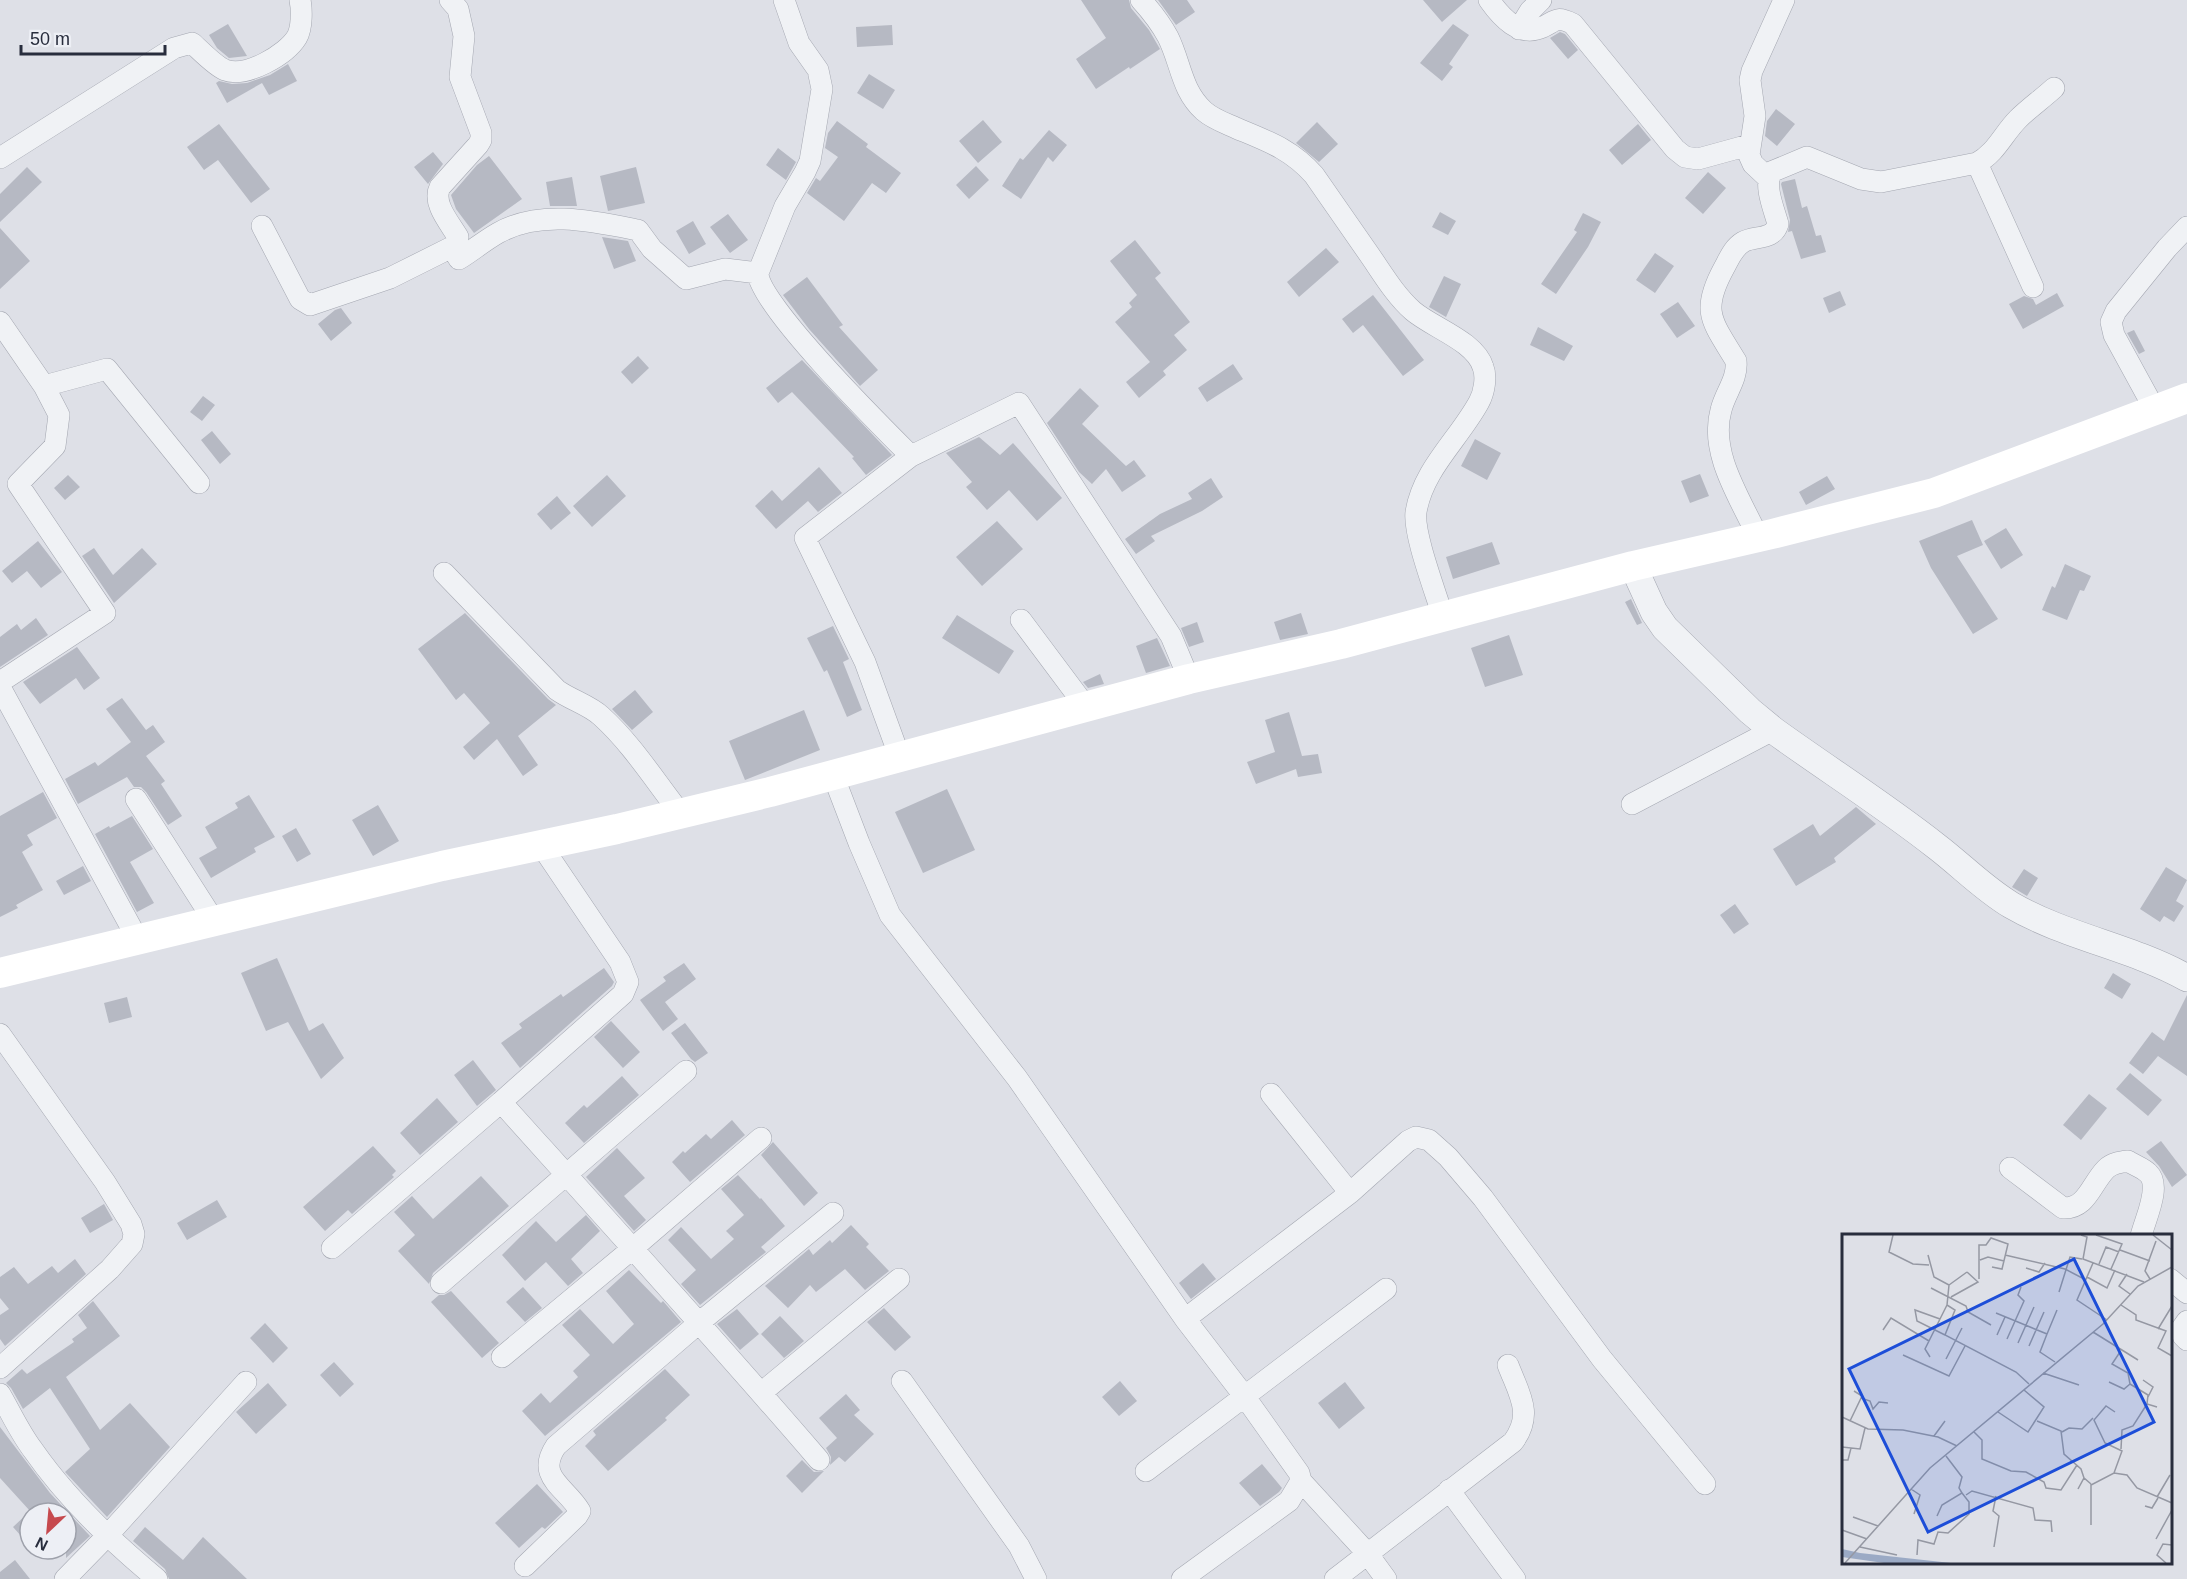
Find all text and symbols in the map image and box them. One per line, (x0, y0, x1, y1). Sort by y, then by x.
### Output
scale bar (21, 18, 165, 56)
text: 50 m (30, 29, 70, 49)
inset map (1842, 1234, 2172, 1564)
north arrow (18, 1501, 78, 1561)
text: N (33, 1534, 51, 1554)

